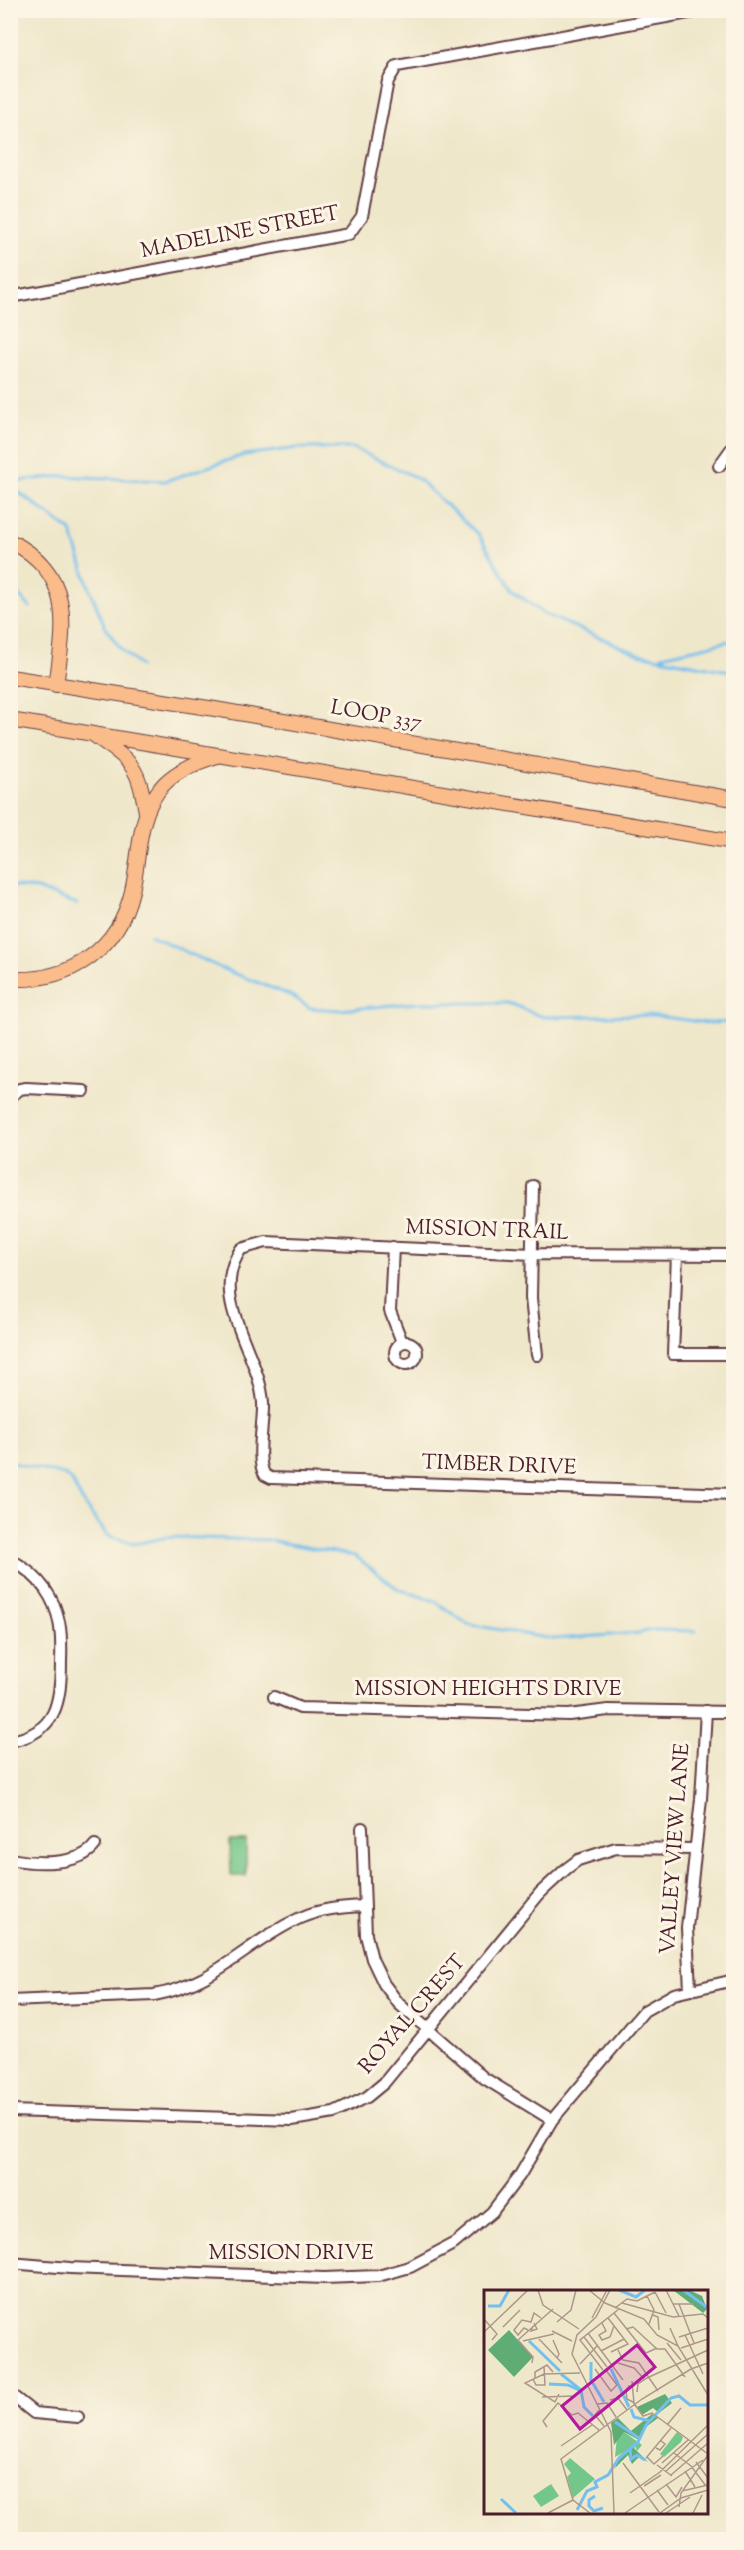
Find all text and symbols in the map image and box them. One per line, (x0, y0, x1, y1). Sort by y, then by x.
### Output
street label: MADELINE STREET (138, 199, 342, 267)
street label: LOOP 337 (328, 693, 425, 739)
street label: MISSION TRAIL (405, 1213, 569, 1249)
street label: TIMBER DRIVE (421, 1448, 577, 1484)
street label: MISSION HEIGHTS DRIVE (355, 1675, 622, 1705)
street label: VALLEY VIEW LANE (654, 1742, 698, 1956)
street label: ROYAL CREST (353, 1948, 474, 2081)
street label: MISSION DRIVE (208, 2239, 374, 2269)
inset map (484, 2290, 708, 2514)

